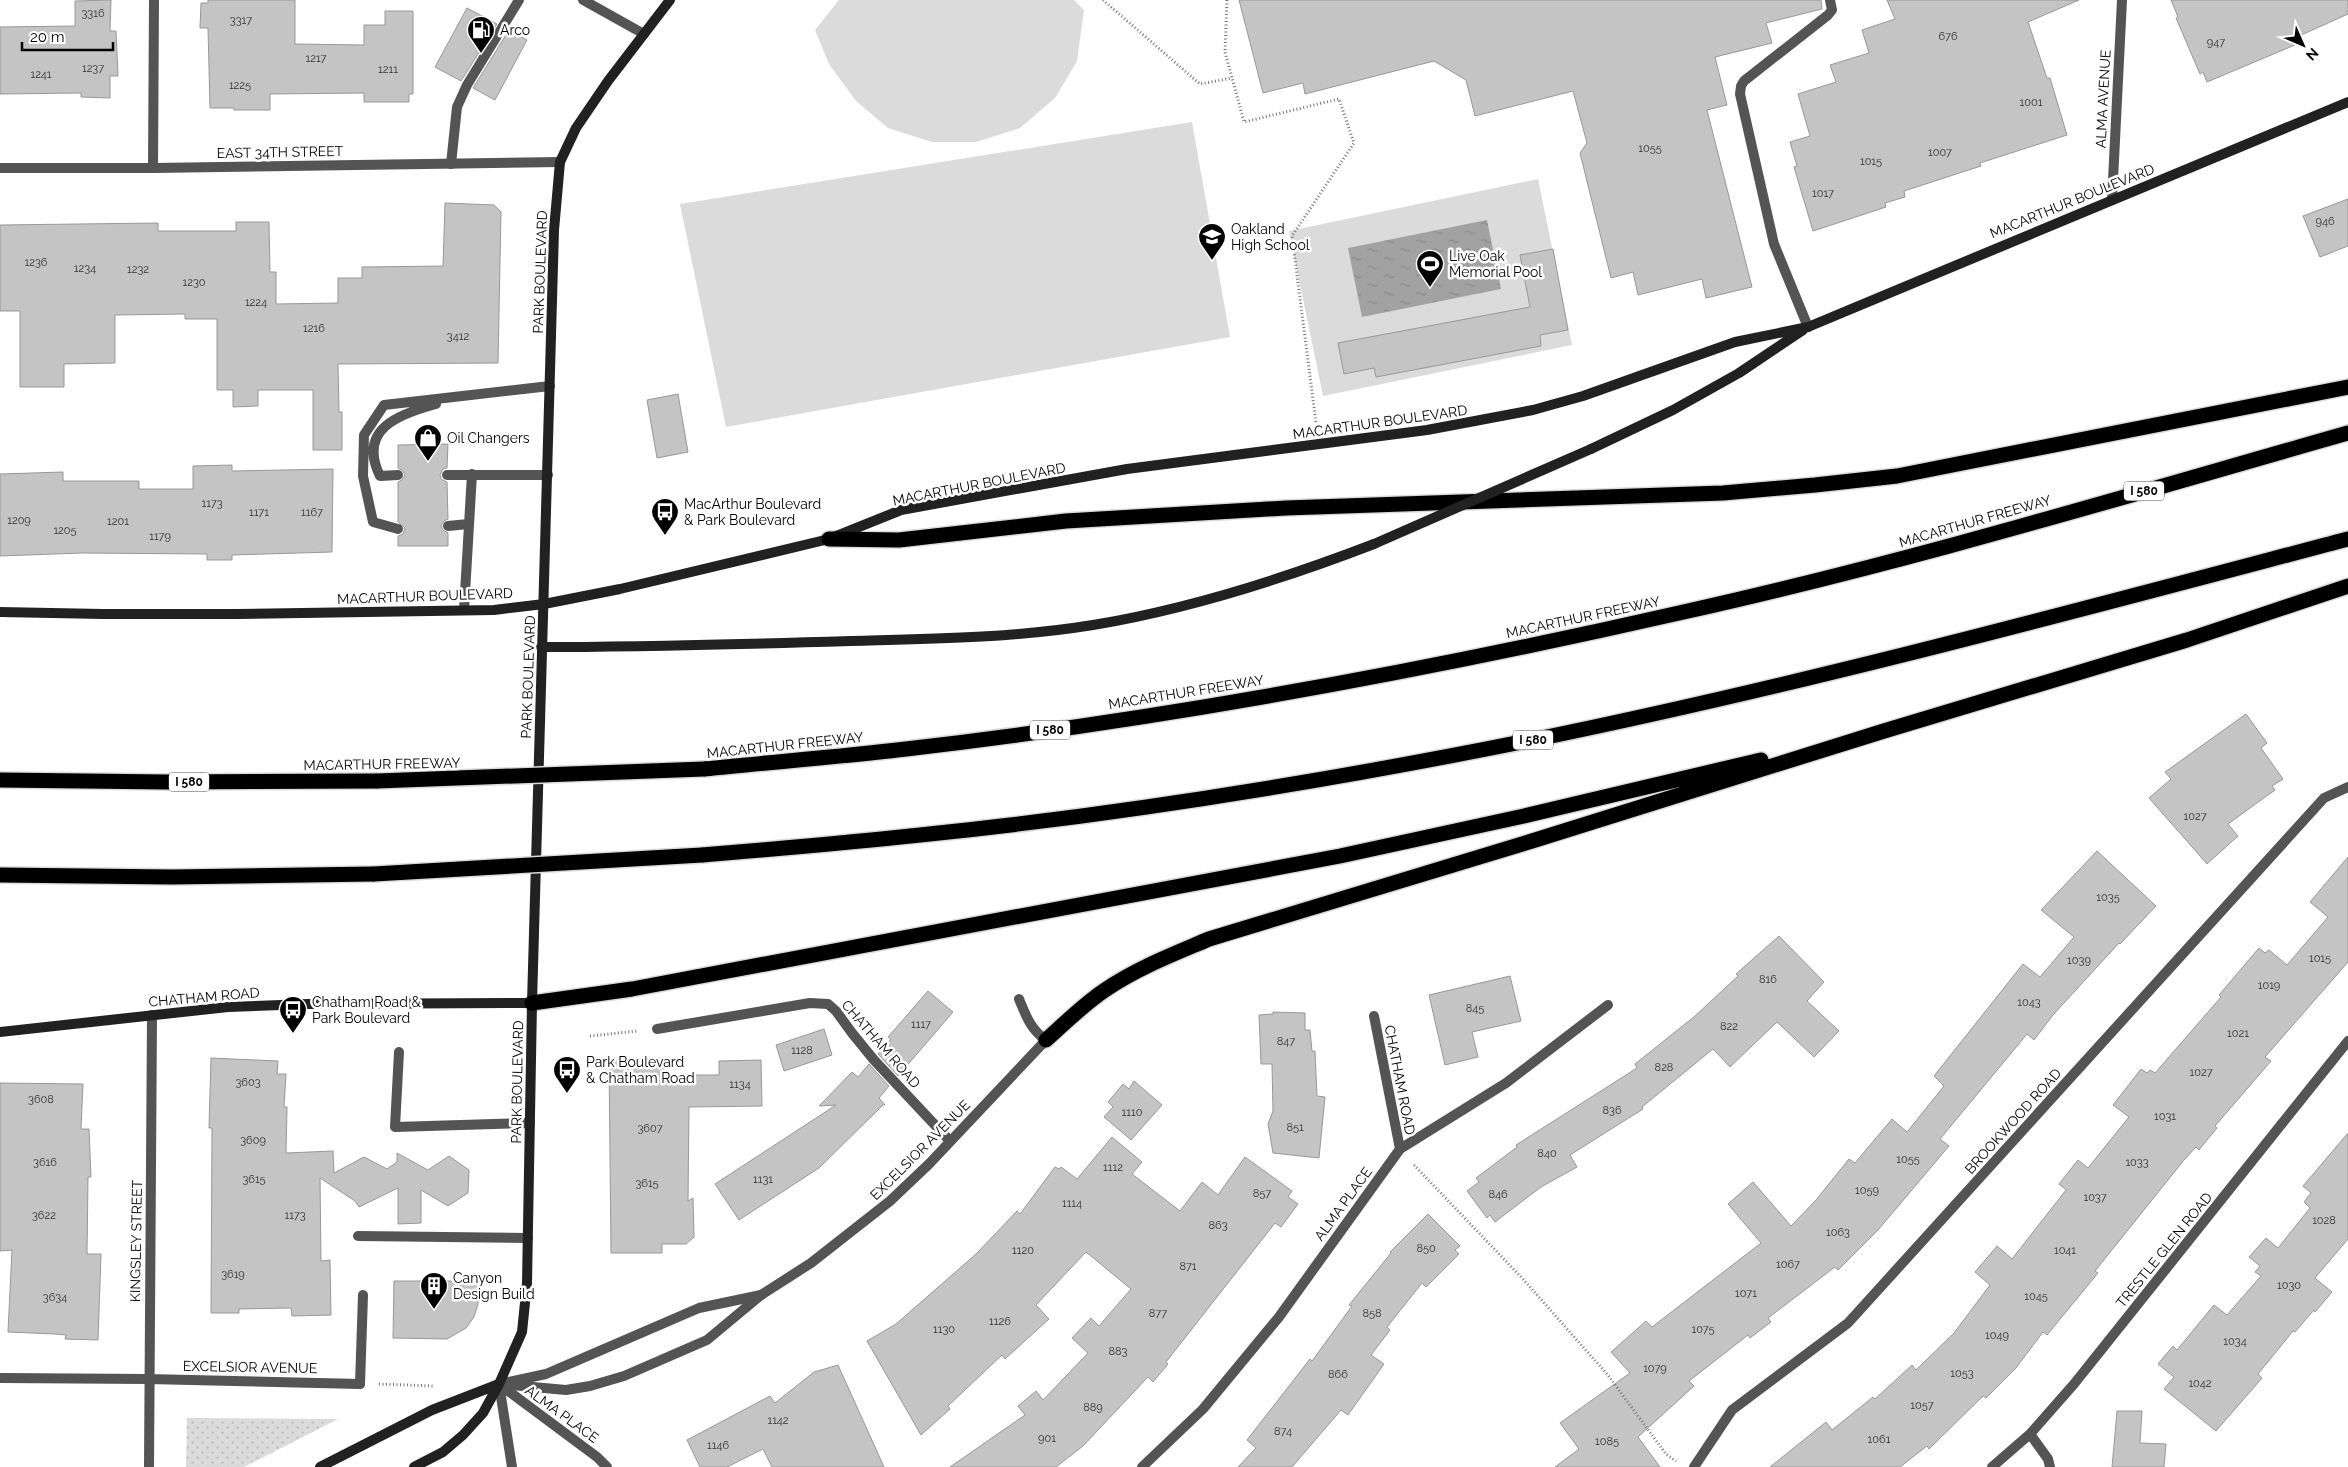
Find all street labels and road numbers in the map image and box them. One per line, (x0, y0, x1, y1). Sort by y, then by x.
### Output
street label: ALMA AVENUE (2092, 49, 2114, 149)
street label: EAST 34TH STREET (217, 143, 344, 161)
street label: MACARTHUR BOULEVARD (1987, 161, 2157, 241)
street label: PARK BOULEVARD (530, 210, 550, 334)
street label: MACARTHUR BOULEVARD (1292, 402, 1468, 442)
street label: MACARTHUR BOULEVARD (891, 459, 1067, 509)
road number: I 580 (2124, 482, 2164, 501)
street label: MACARTHUR FREEWAY (1897, 492, 2053, 550)
street label: MACARTHUR BOULEVARD (337, 585, 513, 607)
street label: MACARTHUR FREEWAY (1504, 593, 1662, 641)
street label: PARK BOULEVARD (518, 615, 538, 739)
street label: MACARTHUR FREEWAY (1107, 672, 1265, 712)
road number: I 580 (1030, 720, 1070, 740)
street label: MACARTHUR FREEWAY (706, 729, 864, 761)
road number: I 580 (1513, 730, 1553, 750)
street label: MACARTHUR FREEWAY (303, 755, 461, 773)
road number: I 580 (169, 772, 209, 792)
street label: CHATHAM ROAD (148, 984, 260, 1010)
street label: CHATHAM ROAD (838, 997, 924, 1091)
street label: PARK BOULEVARD (508, 1020, 526, 1144)
street label: CHATHAM ROAD (1382, 1024, 1418, 1136)
street label: BROOKWOOD ROAD (1962, 1065, 2064, 1177)
street label: EXCELSIOR AVENUE (867, 1097, 973, 1203)
street label: ALMA PLACE (1311, 1164, 1375, 1244)
street label: KINGSLEY STREET (127, 1179, 145, 1302)
street label: TRESTLE GLEN ROAD (2113, 1189, 2215, 1311)
street label: EXCELSIOR AVENUE (183, 1358, 317, 1376)
street label: ALMA PLACE (522, 1382, 602, 1446)

